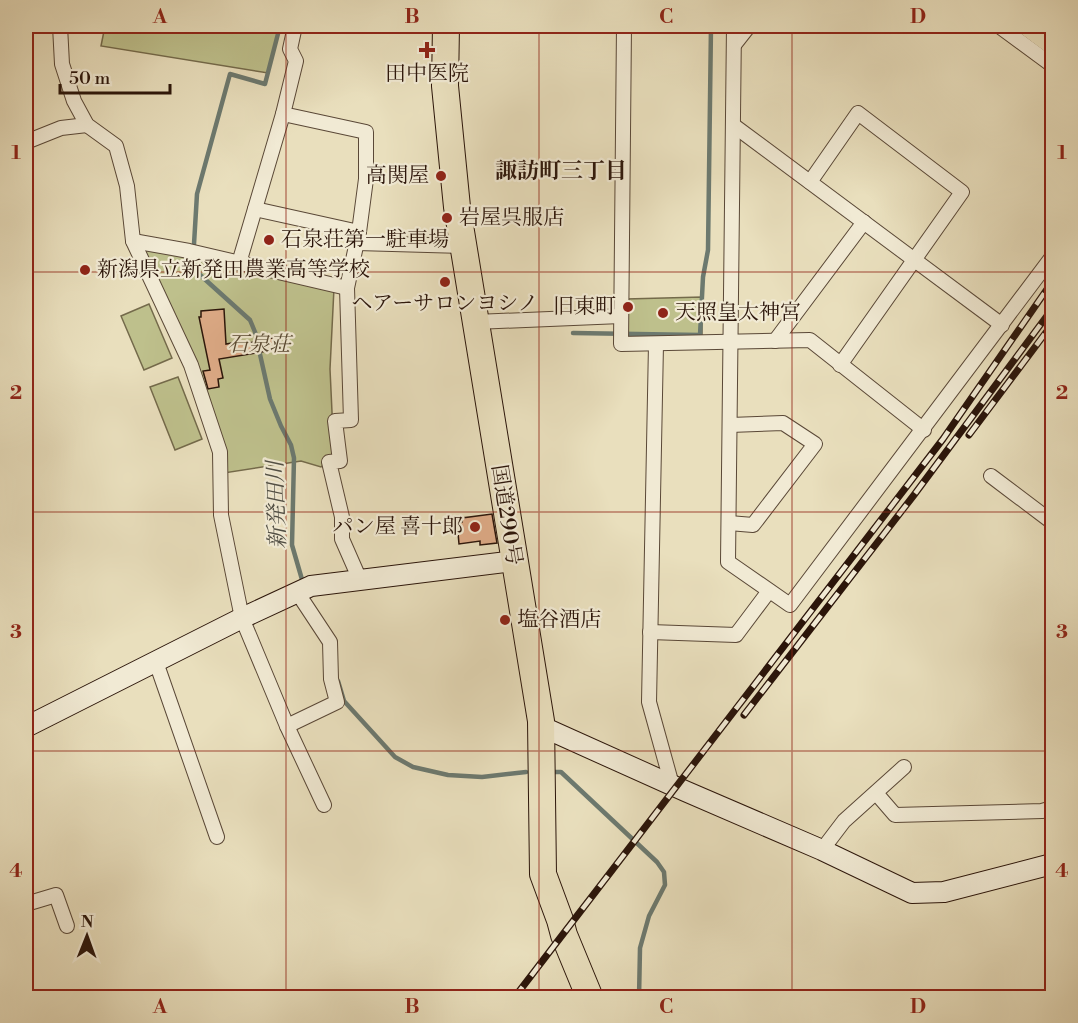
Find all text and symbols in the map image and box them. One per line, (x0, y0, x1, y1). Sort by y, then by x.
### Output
text: A (152, 5, 168, 30)
text: B (404, 5, 420, 30)
text: C (659, 5, 673, 30)
text: D (910, 5, 926, 30)
marker: 田中医院 (418, 41, 436, 59)
scale bar (60, 57, 170, 95)
place label: 田中医院 (385, 61, 469, 87)
text: 50 m (69, 67, 111, 90)
text: 1 (11, 141, 21, 166)
text: 1 (1057, 141, 1067, 166)
district label: 諏訪町三丁目 (495, 158, 627, 185)
place label: 高関屋 (366, 163, 429, 189)
marker: 高関屋 (434, 169, 448, 183)
place label: 岩屋呉服店 (459, 205, 564, 231)
marker: 岩屋呉服店 (440, 211, 454, 225)
place label: 石泉荘第一駐車場 (281, 227, 449, 253)
marker: 石泉荘第一駐車場 (262, 233, 276, 247)
place label: 新潟県立新発田農業高等学校 (97, 257, 370, 283)
marker: 新潟県立新発田農業高等学校 (78, 263, 92, 277)
marker: ヘアーサロンヨシノ (438, 275, 452, 289)
place label: ヘアーサロンヨシノ (352, 291, 538, 317)
place label: 旧東町 (553, 294, 616, 320)
marker: 旧東町 (621, 300, 635, 314)
place label: 天照皇太神宮 (675, 300, 801, 326)
marker: 天照皇太神宮 (656, 306, 670, 320)
park label: 石泉荘 (228, 332, 293, 358)
text: 2 (10, 381, 22, 406)
text: 2 (1056, 381, 1068, 406)
water label: 新発田川 (262, 459, 292, 549)
street label: 国道290号 (485, 463, 527, 567)
place label: パン屋 喜十郎 (333, 514, 463, 540)
marker: パン屋 喜十郎 (468, 520, 482, 534)
place label: 塩谷酒店 (517, 607, 601, 633)
marker: 塩谷酒店 (498, 613, 512, 627)
text: 3 (10, 620, 22, 645)
text: 3 (1056, 620, 1068, 645)
text: 4 (9, 859, 23, 884)
text: 4 (1055, 859, 1069, 884)
north arrow (57, 906, 117, 966)
text: N (81, 912, 94, 932)
text: A (152, 995, 168, 1020)
text: B (404, 995, 420, 1020)
text: C (659, 995, 673, 1020)
text: D (910, 995, 926, 1020)

